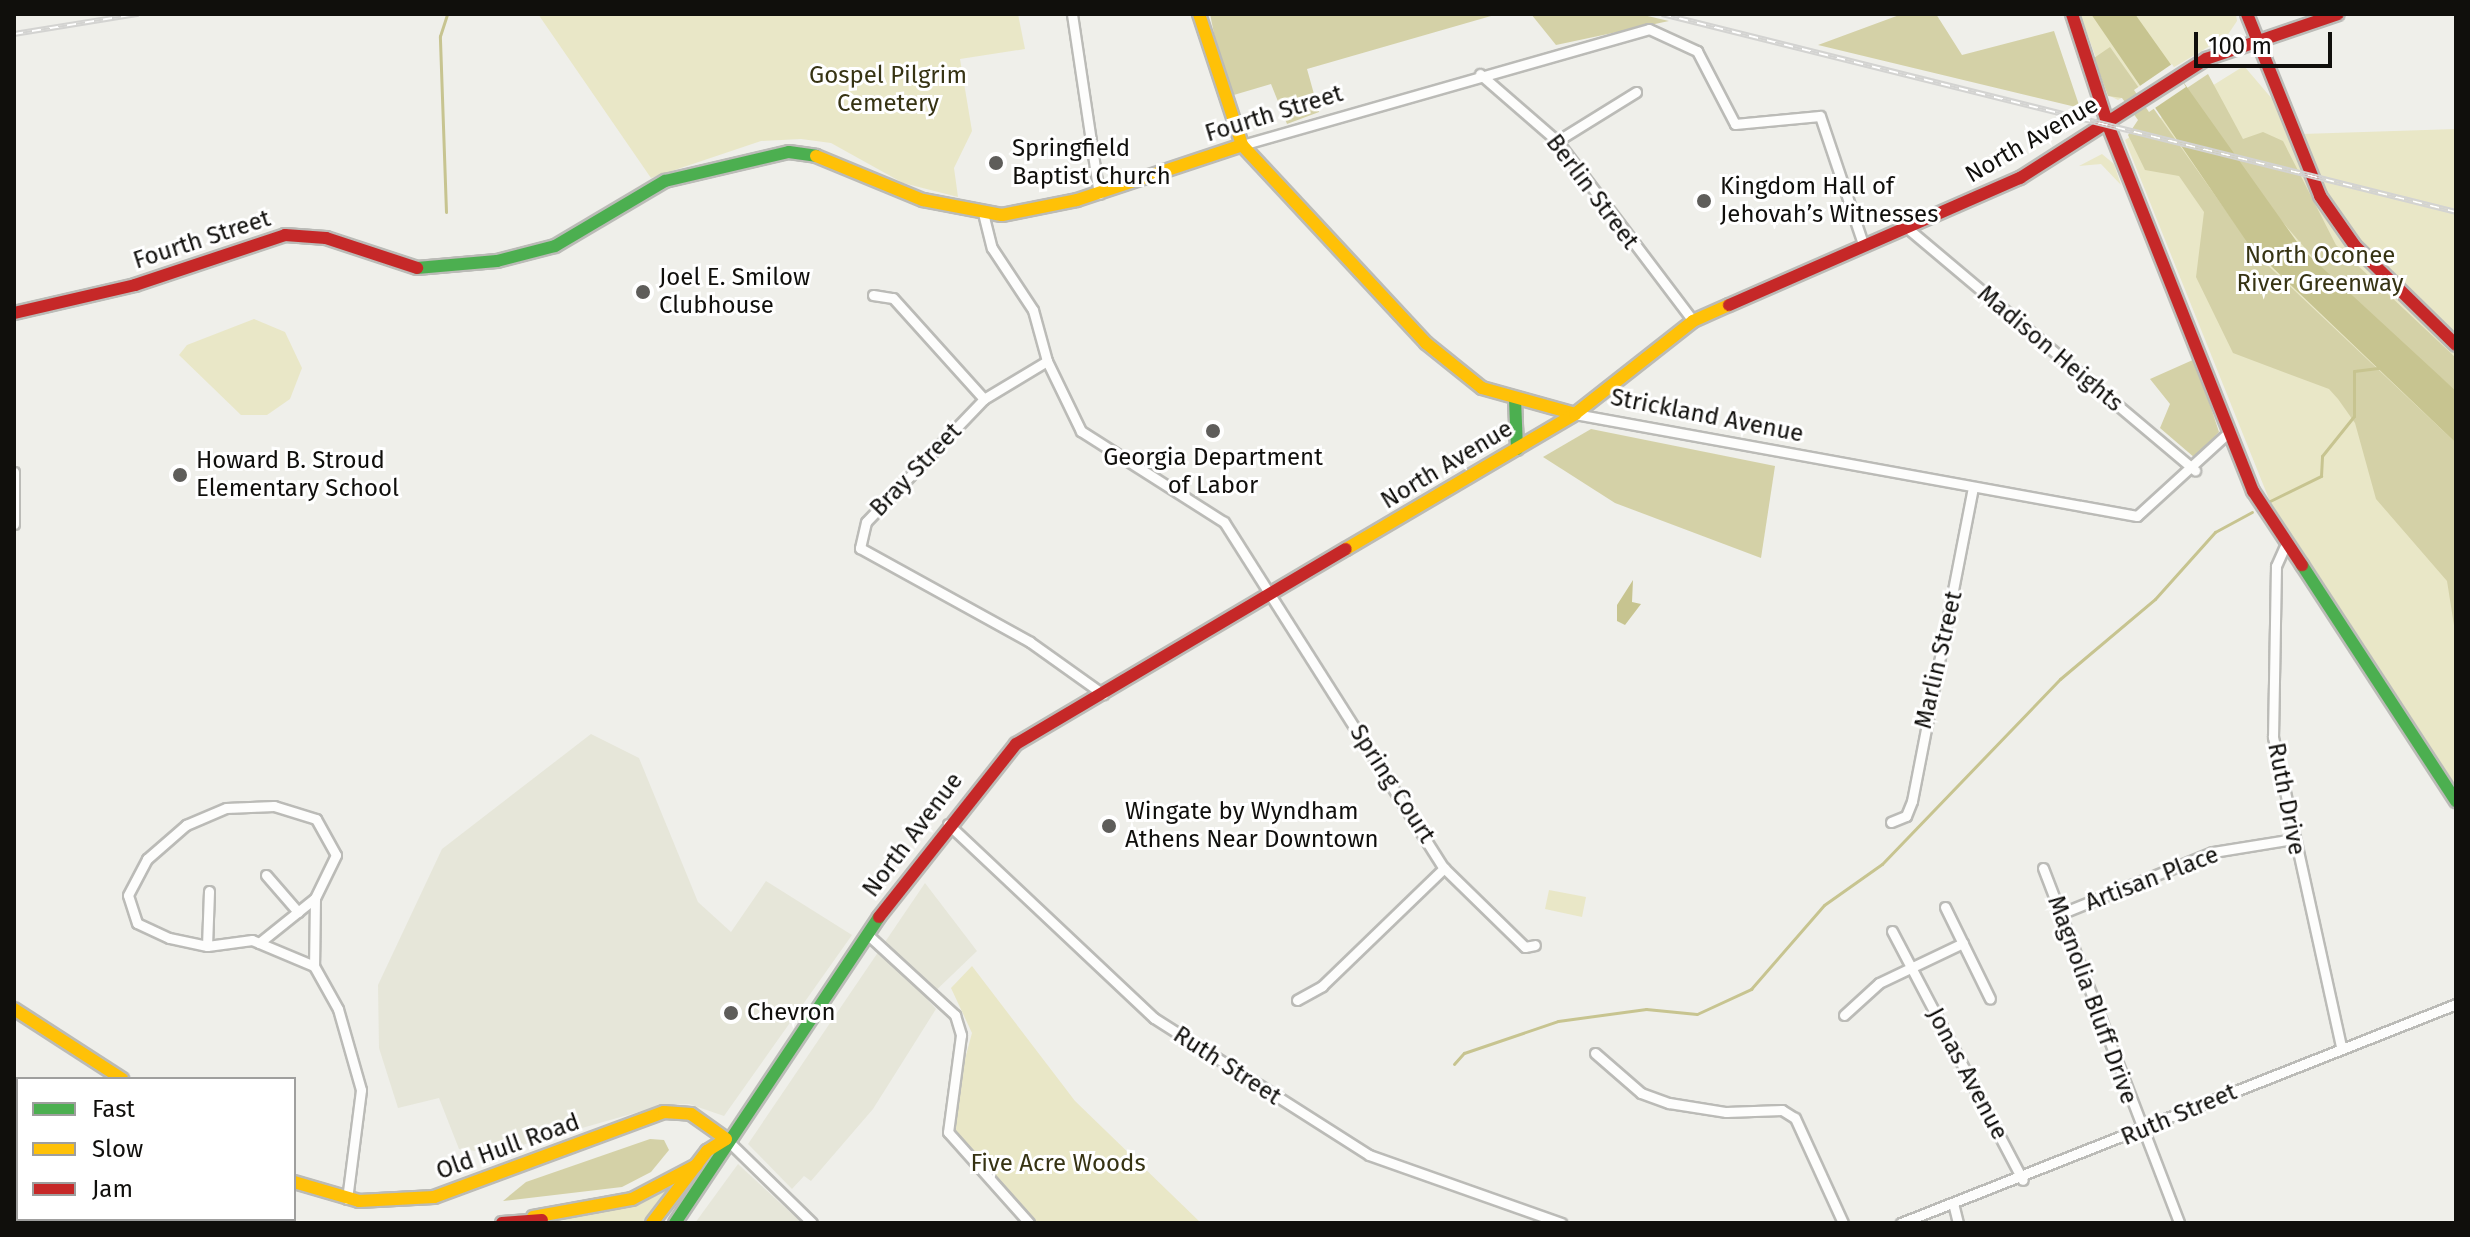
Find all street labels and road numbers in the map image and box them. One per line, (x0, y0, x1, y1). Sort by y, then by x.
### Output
street label: Fourth Street (1202, 79, 1346, 149)
street label: North Avenue (1961, 90, 2103, 190)
street label: Berlin Street (1539, 129, 1645, 255)
street label: Fourth Street (130, 204, 274, 276)
street label: Madison Heights (1971, 280, 2129, 418)
street label: Strickland Avenue (1608, 383, 1806, 449)
street label: North Avenue (1376, 414, 1518, 516)
street label: Bray Street (864, 417, 968, 523)
street label: Marlin Street (1909, 588, 1969, 732)
street label: Spring Court (1343, 719, 1441, 849)
street label: Ruth Drive (2261, 740, 2311, 858)
street label: North Avenue (857, 767, 969, 903)
street label: Artisan Place (2081, 840, 2223, 918)
street label: Magnolia Bluff Drive (2041, 892, 2143, 1108)
street label: Jonas Avenue (1920, 1003, 2014, 1145)
street label: Ruth Street (1168, 1021, 1286, 1111)
street label: Ruth Street (2117, 1078, 2241, 1152)
street label: Old Hull Road (432, 1108, 584, 1186)

